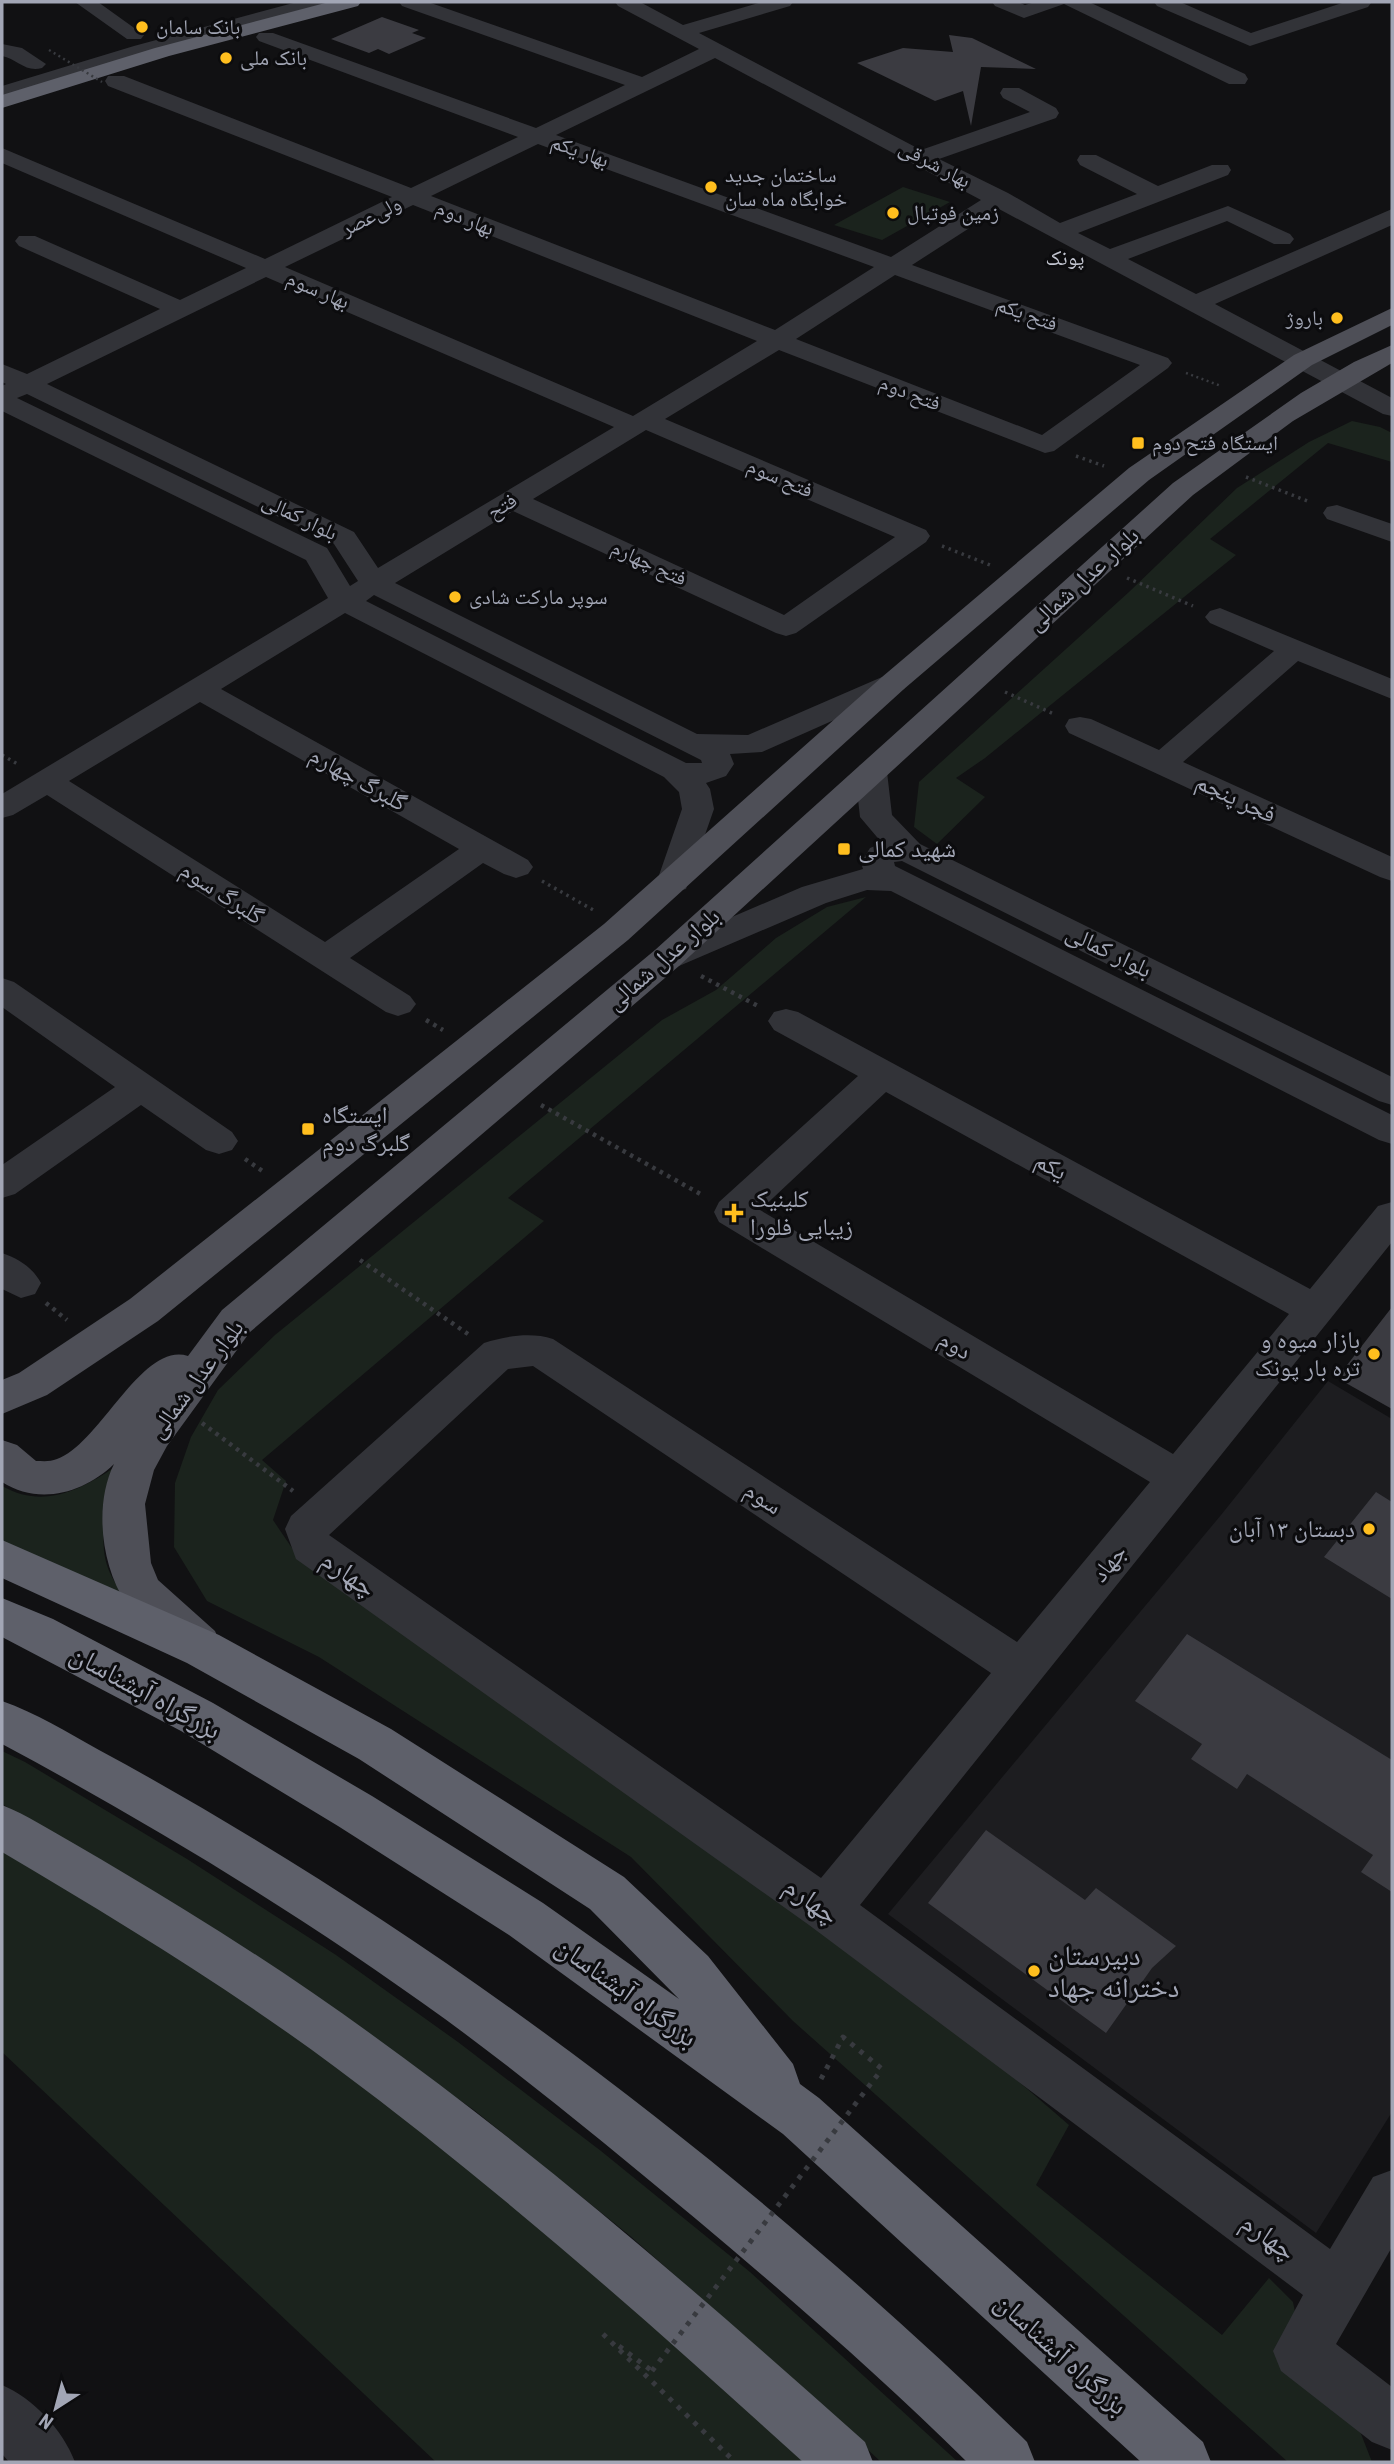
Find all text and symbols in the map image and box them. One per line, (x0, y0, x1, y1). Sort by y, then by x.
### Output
place label: بانک سامان (156, 15, 240, 39)
marker: بانک سامان (134, 19, 150, 35)
place label: بانک ملی (240, 46, 307, 71)
marker: بانک ملی (218, 50, 234, 66)
street label: بهار یکم (547, 129, 612, 174)
street label: بهار شرقی (895, 135, 975, 194)
place label: ساختمان جدید خوابگاه ماه سان (725, 163, 847, 211)
marker: ساختمان جدید خوابگاه ماه سان (703, 179, 719, 195)
street label: ولی‌عصر (336, 191, 406, 242)
street label: بهار دوم (432, 195, 498, 242)
place label: زمین فوتبال (907, 201, 999, 226)
marker: زمین فوتبال (885, 205, 901, 221)
district label: پونک (1045, 246, 1085, 270)
street label: بهار سوم (282, 266, 353, 316)
street label: فتح یکم (993, 292, 1061, 338)
place label: باروژ (1285, 306, 1323, 330)
marker: باروژ (1329, 310, 1345, 326)
street label: فتح دوم (875, 370, 944, 418)
place label: ایستگاه فتح دوم (1152, 431, 1278, 457)
marker: ایستگاه فتح دوم (1130, 435, 1146, 451)
street label: فتح سوم (743, 453, 816, 504)
street label: فتح (483, 488, 522, 525)
street label: بلوار کمالی (258, 489, 341, 546)
street label: بلوار عدل شمالی (1021, 521, 1145, 637)
street label: فتح چهارم (607, 535, 690, 593)
place label: سوپر مارکت شادی (469, 585, 608, 609)
marker: سوپر مارکت شادی (447, 589, 463, 605)
street label: گلبرگ چهارم (304, 741, 412, 819)
street label: فجر پنجم (1191, 767, 1281, 830)
place label: شهید کمالی (858, 835, 956, 863)
marker: شهید کمالی (836, 841, 852, 857)
street label: گلبرگ سوم (174, 856, 269, 932)
street label: بلوار عدل شمالی (601, 902, 725, 1016)
street label: بلوار کمالی (1062, 918, 1156, 984)
place label: ایستگاه گلبرگ دوم (322, 1101, 410, 1159)
marker: ایستگاه گلبرگ دوم (300, 1121, 316, 1137)
street label: یکم (1029, 1146, 1072, 1188)
place label: کلینیک زیبایی فلورا (750, 1185, 853, 1241)
marker: کلینیک زیبایی فلورا (724, 1203, 744, 1223)
street label: بلوار عدل شمالی (142, 1314, 250, 1444)
street label: دوم (933, 1325, 976, 1367)
place label: بازار ميوه و تره بار پونک (1255, 1326, 1360, 1382)
marker: بازار ميوه و تره بار پونک (1366, 1346, 1382, 1362)
street label: سوم (738, 1476, 787, 1522)
place label: دبستان ۱۳ آبان (1229, 1515, 1355, 1543)
marker: دبستان ۱۳ آبان (1361, 1521, 1377, 1537)
street label: جهاد (1085, 1538, 1133, 1588)
street label: چهارم (314, 1543, 383, 1606)
street label: بزرگراه آبشناسان (65, 1636, 227, 1746)
street label: چهارم (777, 1869, 846, 1933)
street label: بزرگراه آبشناسان (549, 1929, 704, 2054)
place label: دبیرستان دخترانه جهاد (1048, 1939, 1179, 2004)
marker: دبیرستان دخترانه جهاد (1026, 1963, 1042, 1979)
street label: چهارم (1234, 2205, 1303, 2269)
street label: بزرگراه آبشناسان (988, 2285, 1135, 2422)
north arrow (21, 2373, 91, 2443)
text: N (35, 2409, 58, 2434)

